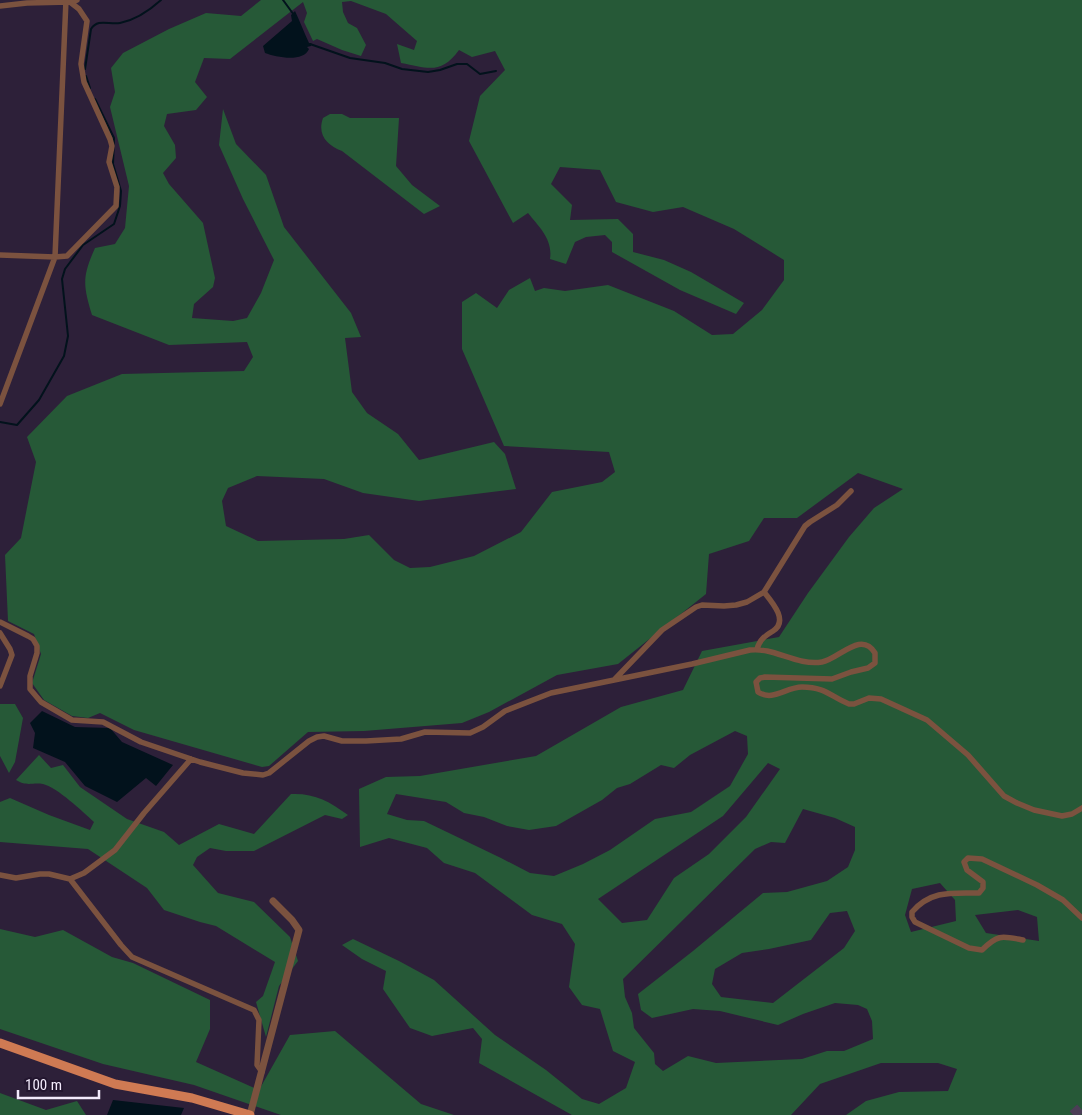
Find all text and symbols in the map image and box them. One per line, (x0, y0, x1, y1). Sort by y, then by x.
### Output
scale bar (18, 1068, 99, 1100)
text: 100 m (25, 1076, 62, 1094)

